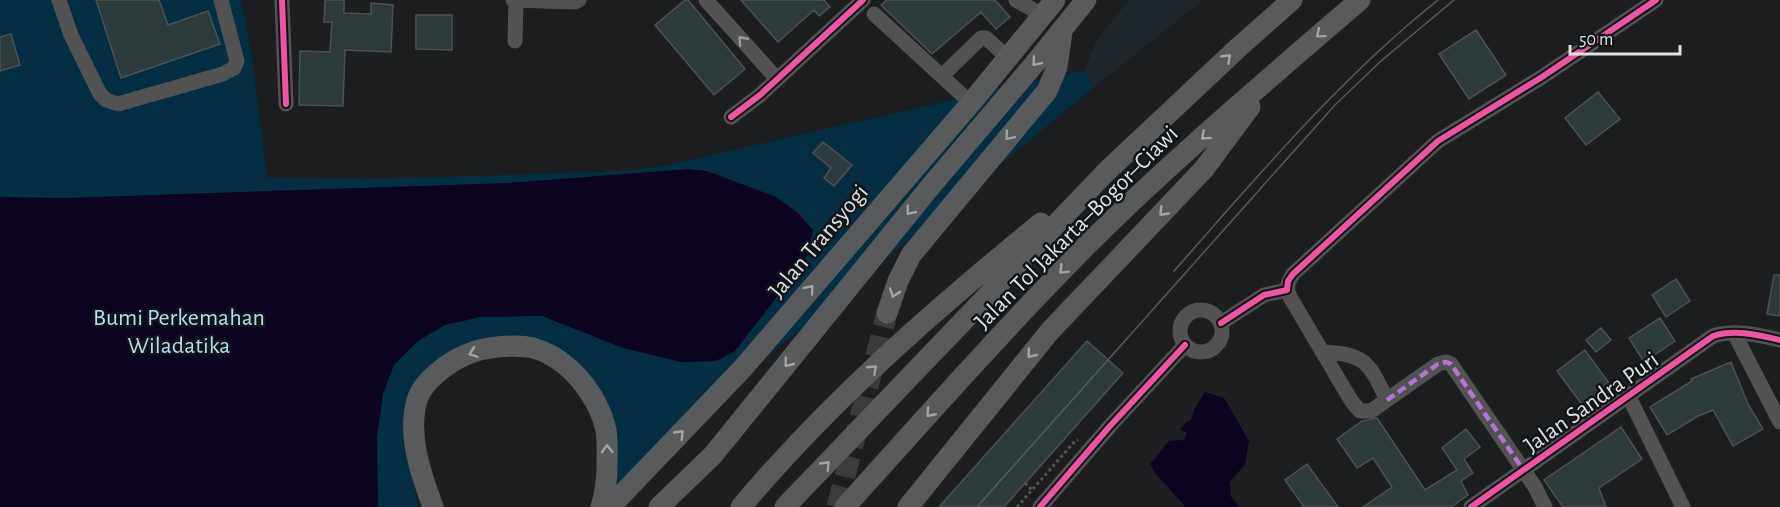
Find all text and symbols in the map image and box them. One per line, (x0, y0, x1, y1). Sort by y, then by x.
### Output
scale bar (1570, 18, 1680, 56)
one-way arrow (1316, 27, 1327, 38)
text: 50 m (1579, 31, 1613, 49)
one-way arrow (738, 36, 749, 46)
one-way arrow (1220, 54, 1231, 65)
one-way arrow (1032, 55, 1043, 66)
street label: Jalan Tol Jakarta–Bogor–Ciawi (970, 121, 1183, 334)
one-way arrow (1201, 129, 1212, 140)
one-way arrow (1005, 130, 1016, 141)
street label: Jalan Transyogi (765, 180, 873, 303)
one-way arrow (907, 204, 918, 215)
one-way arrow (1160, 204, 1171, 215)
one-way arrow (1060, 262, 1071, 273)
one-way arrow (803, 285, 814, 296)
one-way arrow (888, 287, 901, 298)
park label: Bumi Perkemahan Wiladatika (93, 306, 265, 358)
one-way arrow (468, 345, 479, 358)
one-way arrow (1027, 347, 1038, 358)
street label: Jalan Sandra Puri (1520, 348, 1663, 458)
one-way arrow (784, 356, 795, 367)
one-way arrow (866, 365, 877, 376)
one-way arrow (926, 406, 937, 416)
one-way arrow (673, 431, 684, 441)
one-way arrow (601, 445, 613, 454)
one-way arrow (819, 461, 830, 471)

